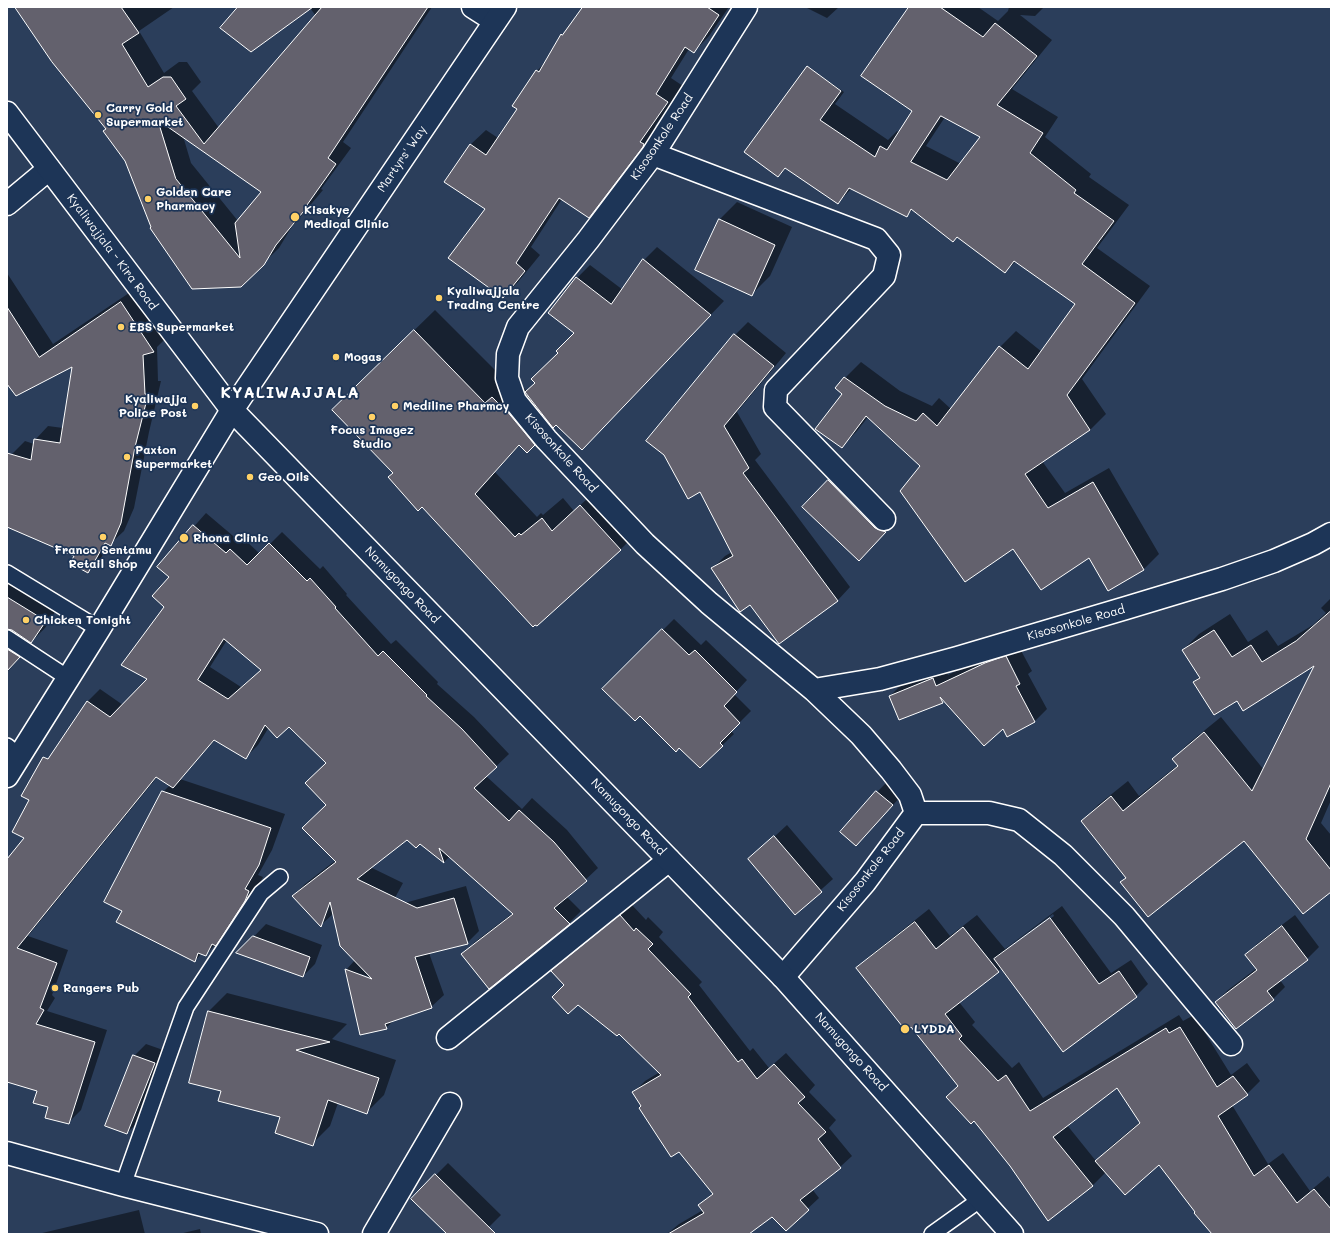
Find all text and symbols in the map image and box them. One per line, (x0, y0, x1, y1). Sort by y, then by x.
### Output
street label: Kisosonkole Road (628, 91, 696, 183)
place label: Carry Gold Supermarket (106, 101, 183, 129)
marker: Carry Gold Supermarket (93, 110, 103, 120)
street label: Martyrs' Way (374, 123, 430, 195)
place label: Golden Care Pharmacy (156, 185, 231, 213)
street label: Kyaliwajjala - Kira Road (64, 191, 160, 313)
marker: Golden Care Pharmacy (143, 194, 153, 204)
place label: Kisakye Medical Clinic (304, 203, 389, 231)
marker: Kisakye Medical Clinic (289, 211, 301, 223)
place label: Kyaliwajjala Trading Centre (447, 284, 539, 312)
marker: Kyaliwajjala Trading Centre (434, 293, 444, 303)
place label: EBS Supermarket (129, 320, 234, 334)
marker: EBS Supermarket (116, 322, 126, 332)
place label: Mogas (344, 350, 382, 364)
marker: Mogas (331, 352, 341, 362)
district label: KYALIWAJJALA (220, 383, 360, 403)
place label: Kyaliwajja Police Post (119, 392, 187, 420)
place label: Mediline Pharmcy (403, 399, 509, 413)
marker: Kyaliwajja Police Post (190, 401, 200, 411)
marker: Mediline Pharmcy (390, 401, 400, 411)
street label: Kisosonkole Road (522, 411, 600, 495)
marker: Focus Imagez Studio (367, 412, 377, 422)
place label: Focus Imagez Studio (330, 423, 414, 451)
place label: Paxton Supermarket (135, 443, 212, 471)
marker: Paxton Supermarket (122, 452, 132, 462)
place label: Geo Oils (258, 470, 309, 484)
marker: Geo Oils (245, 472, 255, 482)
place label: Rhona Clinic (193, 531, 268, 545)
marker: Franco Sentamu Retail Shop (98, 532, 108, 542)
marker: Rhona Clinic (178, 532, 190, 544)
place label: Franco Sentamu Retail Shop (54, 543, 152, 571)
street label: Namugongo Road (362, 544, 442, 626)
street label: Kisosonkole Road (1025, 602, 1127, 644)
place label: Chicken Tonight (34, 613, 131, 627)
marker: Chicken Tonight (21, 615, 31, 625)
street label: Namugongo Road (588, 776, 668, 858)
street label: Kisosonkole Road (834, 826, 908, 914)
place label: Rangers Pub (63, 981, 139, 995)
marker: Rangers Pub (50, 983, 60, 993)
street label: Namugongo Road (812, 1010, 890, 1094)
place label: LYDDA (914, 1022, 954, 1036)
marker: LYDDA (899, 1023, 911, 1035)

